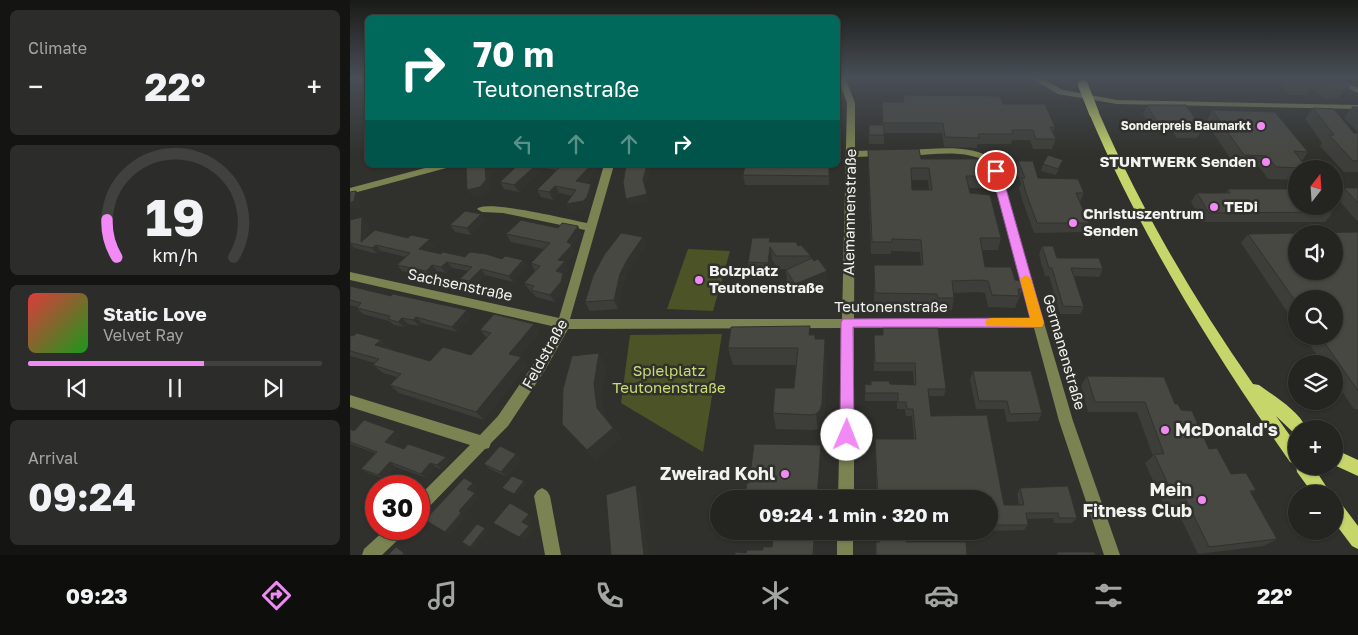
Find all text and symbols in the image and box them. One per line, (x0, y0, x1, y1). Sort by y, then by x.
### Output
text: 70 m (473, 33, 554, 75)
icon: right (390, 35, 455, 100)
text: Climate (28, 38, 87, 58)
text: 22° (144, 64, 206, 109)
text: − (28, 70, 43, 103)
text: + (307, 70, 322, 103)
text: Teutonenstraße (473, 75, 639, 102)
place label: Sonderpreis Baumarkt (1121, 118, 1251, 133)
marker: Sonderpreis Baumarkt (1255, 120, 1267, 132)
icon: left (509, 130, 537, 158)
icon: ahead (562, 130, 590, 158)
icon: ahead (615, 130, 643, 158)
icon: right (668, 130, 696, 158)
street label: Alemannenstraße (839, 148, 859, 276)
pin (975, 150, 1017, 192)
place label: STUNTWERK Senden (1100, 152, 1256, 170)
marker: STUNTWERK Senden (1260, 156, 1272, 168)
icon: arrive (982, 157, 1010, 185)
north arrow (1288, 160, 1342, 215)
map controls (1288, 160, 1343, 540)
text: 19 (145, 185, 205, 247)
place label: TEDi (1224, 197, 1258, 215)
marker: TEDi (1208, 201, 1220, 213)
place label: Christuszentrum Senden (1083, 204, 1204, 239)
marker: Christuszentrum Senden (1067, 217, 1079, 229)
button: sound (1288, 225, 1343, 280)
text: km/h (152, 244, 198, 266)
place label: Bolzplatz Teutonenstraße (709, 261, 824, 296)
street label: Sachsenstraße (406, 264, 515, 304)
marker: Bolzplatz Teutonenstraße (693, 274, 705, 286)
button: search (1288, 290, 1343, 345)
street label: Germanenstraße (1040, 292, 1090, 412)
street label: Teutonenstraße (834, 297, 948, 315)
text: Static Love (103, 302, 207, 325)
street label: Feldstraße (518, 315, 571, 392)
text: Velvet Ray (103, 325, 184, 345)
button: layers (1288, 355, 1343, 410)
park label: Spielplatz Teutonenstraße (612, 361, 726, 396)
icon: previous (63, 374, 91, 402)
icon: pause (161, 374, 189, 402)
icon: next (259, 374, 287, 402)
position arrow (820, 408, 872, 460)
place label: McDonald's (1175, 418, 1278, 440)
button: + (1288, 420, 1343, 475)
marker: McDonald's (1159, 424, 1171, 436)
text: Arrival (28, 448, 78, 468)
place label: Zweirad Kohl (660, 462, 775, 484)
marker: Zweirad Kohl (779, 468, 791, 480)
text: 09:24 (28, 474, 136, 519)
speed limit sign: 30 (365, 475, 430, 540)
place label: Mein Fitness Club (1082, 478, 1192, 521)
button: − (1288, 485, 1343, 540)
marker: Mein Fitness Club (1196, 494, 1208, 506)
text: 09:24 · 1 min · 320 m (759, 503, 949, 526)
icon: directions (259, 578, 294, 613)
icon: music (425, 578, 460, 613)
icon: phone (592, 578, 627, 613)
icon: climate (758, 578, 793, 613)
icon: car (924, 578, 959, 613)
icon: filters (1091, 578, 1126, 613)
text: 09:23 (66, 582, 128, 609)
text: 22° (1257, 582, 1292, 609)

